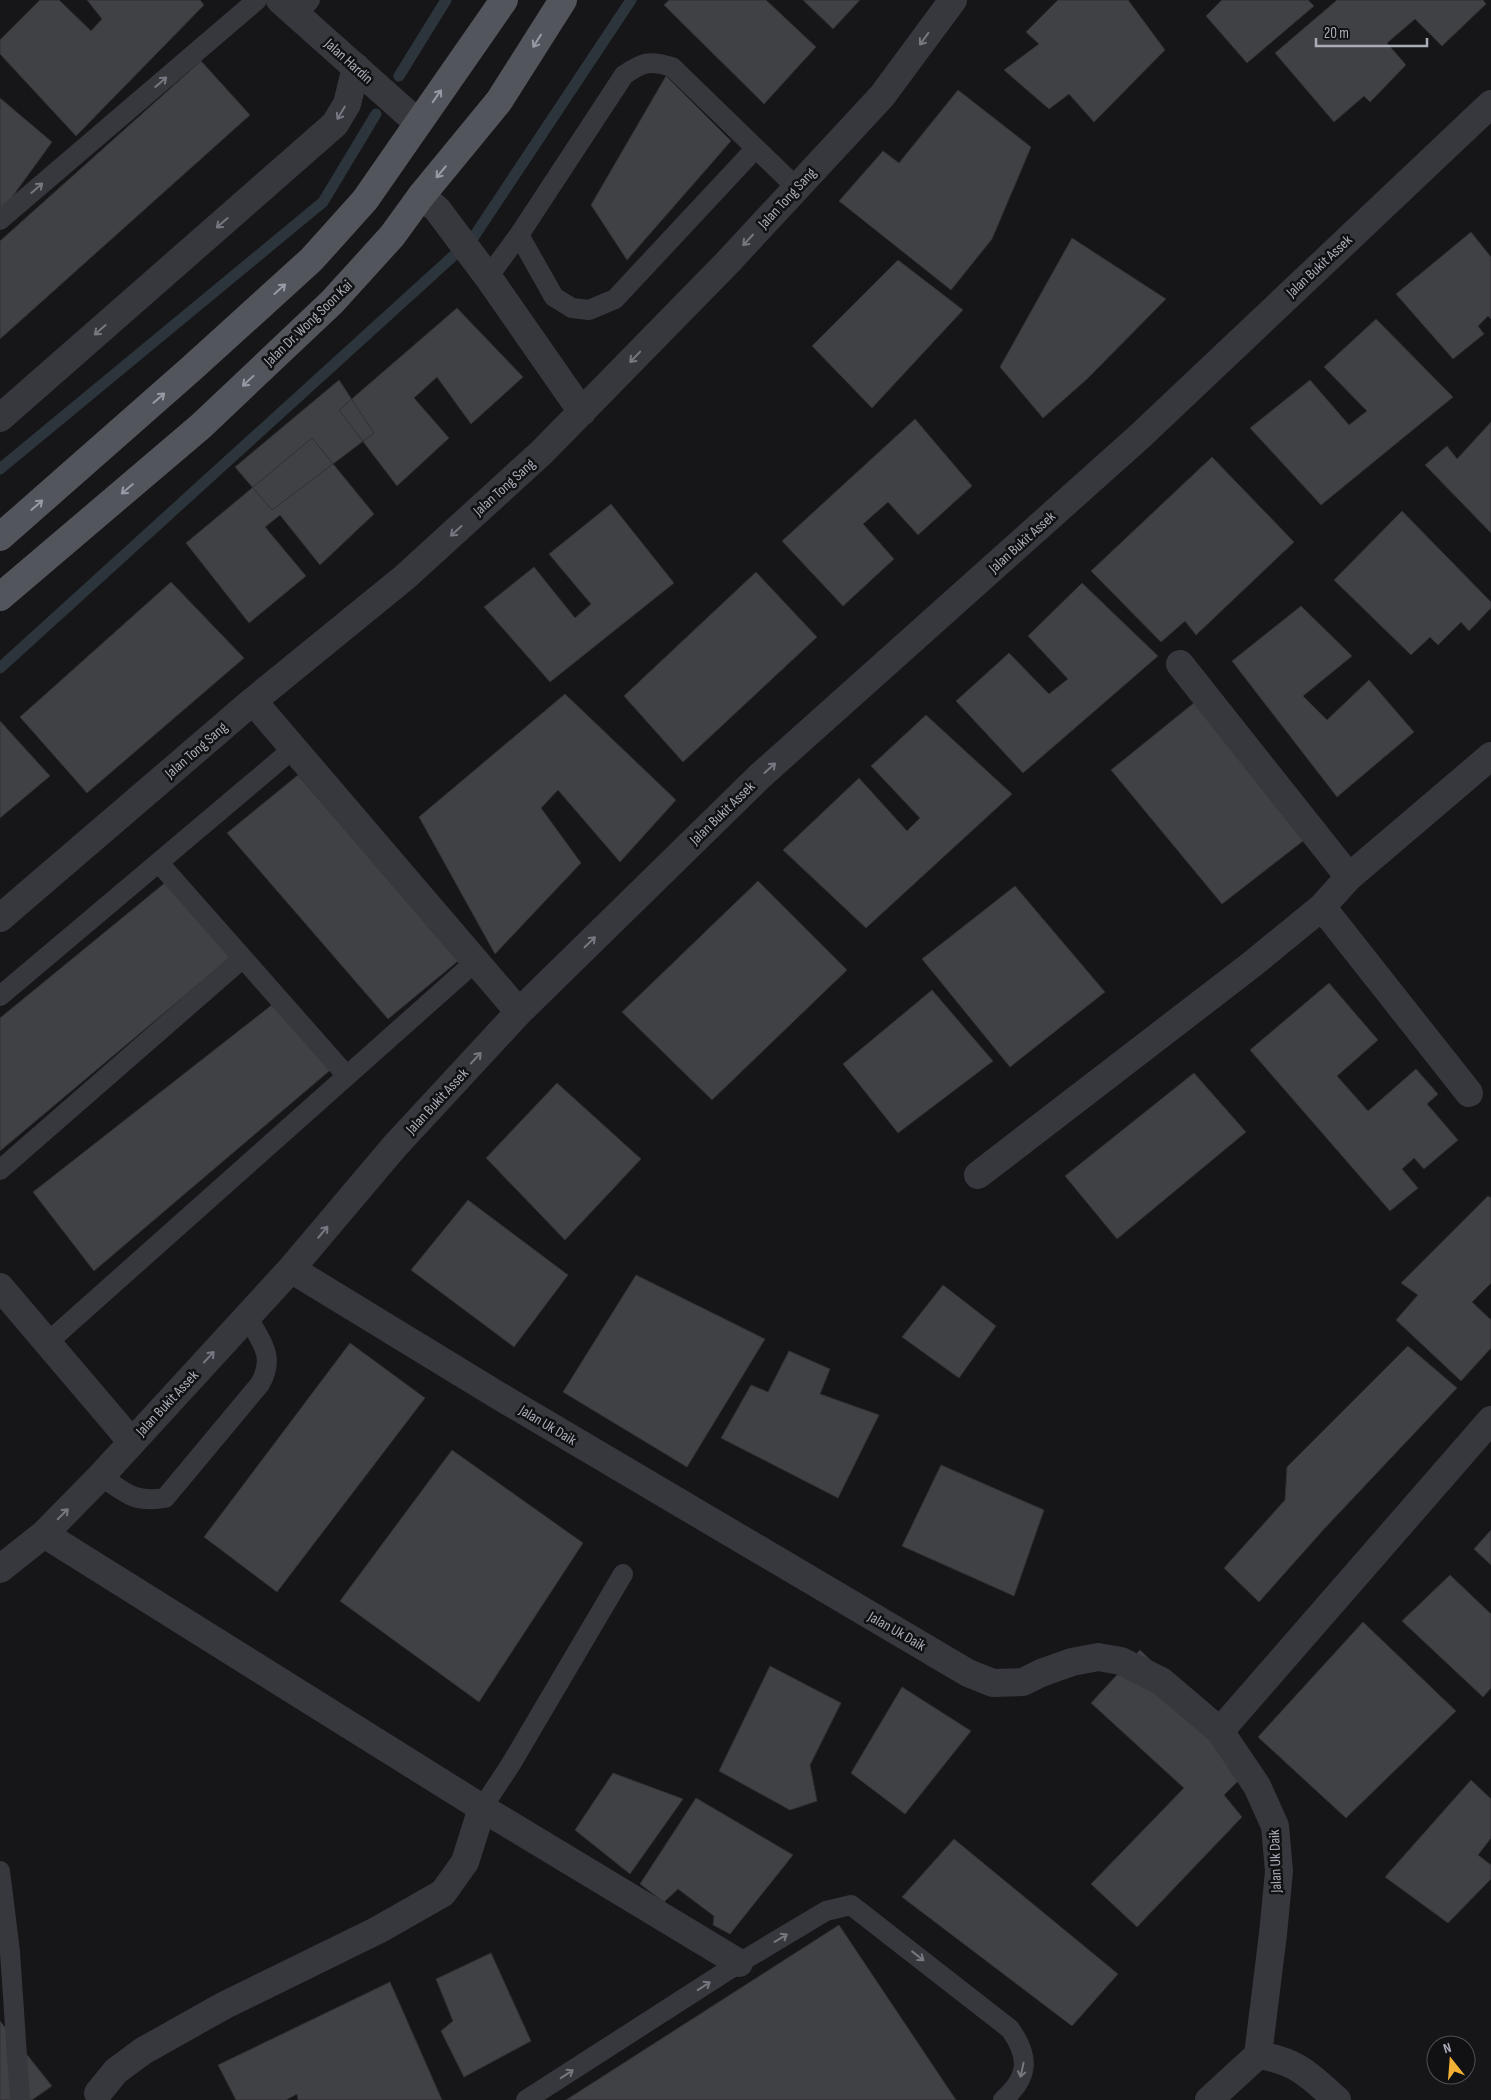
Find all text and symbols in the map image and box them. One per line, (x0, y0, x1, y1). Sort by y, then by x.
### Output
scale bar (1316, 15, 1427, 47)
text: 20 m (1324, 24, 1349, 43)
one-way arrow (919, 32, 929, 46)
street label: Jalan Hardin (320, 34, 377, 88)
one-way arrow (532, 34, 542, 48)
one-way arrow (154, 77, 167, 88)
one-way arrow (432, 89, 442, 103)
one-way arrow (336, 106, 346, 120)
street label: Jalan Tong Sang (754, 164, 821, 234)
one-way arrow (435, 165, 446, 178)
one-way arrow (30, 183, 43, 194)
one-way arrow (215, 217, 228, 229)
street label: Jalan Bukit Assek (1282, 231, 1357, 302)
one-way arrow (742, 234, 754, 247)
street label: Jalan Dr. Wong Soon Kai (259, 276, 357, 371)
one-way arrow (273, 283, 286, 295)
one-way arrow (93, 324, 106, 336)
one-way arrow (629, 351, 641, 363)
one-way arrow (242, 375, 255, 387)
one-way arrow (152, 392, 165, 403)
street label: Jalan Tong Sang (469, 455, 539, 521)
one-way arrow (120, 483, 133, 494)
one-way arrow (30, 499, 43, 510)
street label: Jalan Bukit Assek (984, 507, 1060, 578)
one-way arrow (449, 525, 462, 537)
street label: Jalan Tong Sang (160, 718, 232, 783)
one-way arrow (763, 762, 776, 774)
street label: Jalan Bukit Assek (685, 777, 759, 850)
one-way arrow (584, 936, 597, 948)
one-way arrow (470, 1051, 482, 1064)
street label: Jalan Bukit Assek (401, 1064, 473, 1139)
one-way arrow (317, 1226, 328, 1239)
one-way arrow (203, 1350, 215, 1363)
street label: Jalan Bukit Assek (131, 1366, 203, 1441)
street label: Jalan Uk Daik (515, 1400, 580, 1450)
one-way arrow (57, 1508, 69, 1520)
street label: Jalan Uk Daik (864, 1607, 929, 1656)
street label: Jalan Uk Daik (1265, 1829, 1286, 1894)
one-way arrow (773, 1933, 787, 1943)
one-way arrow (911, 1951, 924, 1962)
one-way arrow (697, 1981, 711, 1991)
north arrow (1426, 2035, 1476, 2085)
text: N (1441, 2039, 1453, 2057)
one-way arrow (1017, 2061, 1026, 2077)
one-way arrow (560, 2068, 574, 2078)

